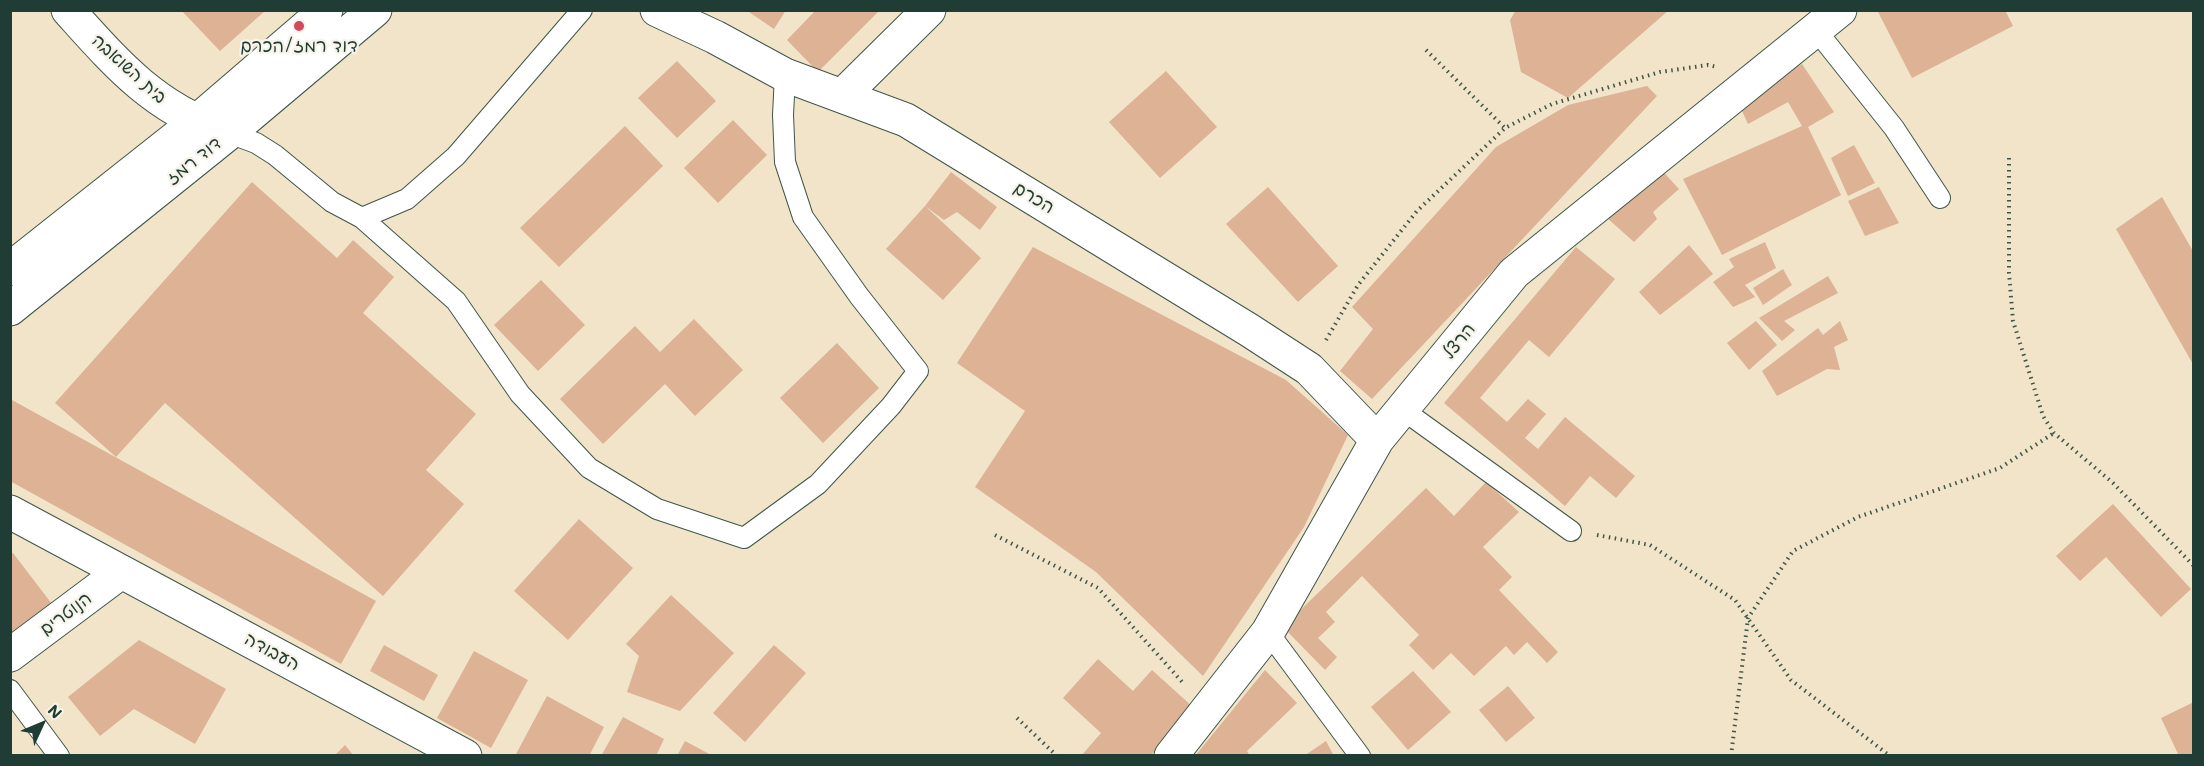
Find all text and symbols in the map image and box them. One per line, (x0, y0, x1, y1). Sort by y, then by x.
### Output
marker: דוד רמז/הכרם (292, 19, 306, 33)
street label: בית השואבה (87, 30, 171, 108)
place label: דוד רמז/הכרם (240, 35, 358, 57)
street label: דוד רמז (162, 132, 226, 190)
street label: הכרם (1010, 177, 1058, 219)
street label: הרצל (1438, 319, 1480, 363)
street label: הנוטרים (36, 588, 96, 640)
street label: העבודה (241, 628, 303, 676)
north arrow (12, 694, 72, 754)
text: N (44, 699, 67, 723)

